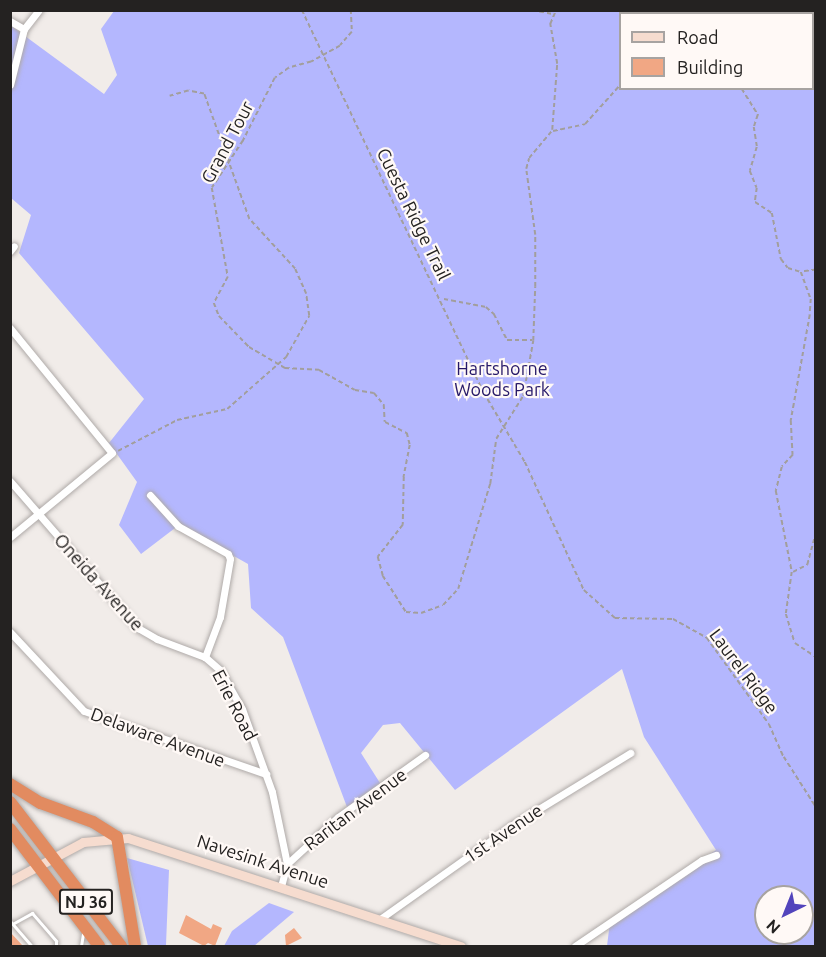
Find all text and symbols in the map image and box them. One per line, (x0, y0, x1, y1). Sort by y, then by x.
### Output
legend (619, 12, 814, 90)
text: Road (677, 27, 719, 47)
text: Building (677, 57, 743, 77)
street label: Grand Tour (196, 97, 258, 187)
street label: Cuesta Ridge Trail (373, 144, 455, 284)
park label: Hartshorne Woods Park (454, 358, 550, 400)
street label: Oneida Avenue (50, 529, 148, 635)
street label: Laurel Ridge (705, 624, 783, 718)
street label: Erie Road (208, 666, 262, 744)
street label: Delaware Avenue (88, 703, 228, 771)
street label: Raritan Avenue (299, 763, 411, 855)
street label: 1st Avenue (460, 799, 546, 867)
street label: Navesink Avenue (194, 830, 332, 892)
north arrow (754, 885, 814, 945)
road number: NJ 36 (58, 889, 115, 915)
text: N (763, 916, 784, 937)

